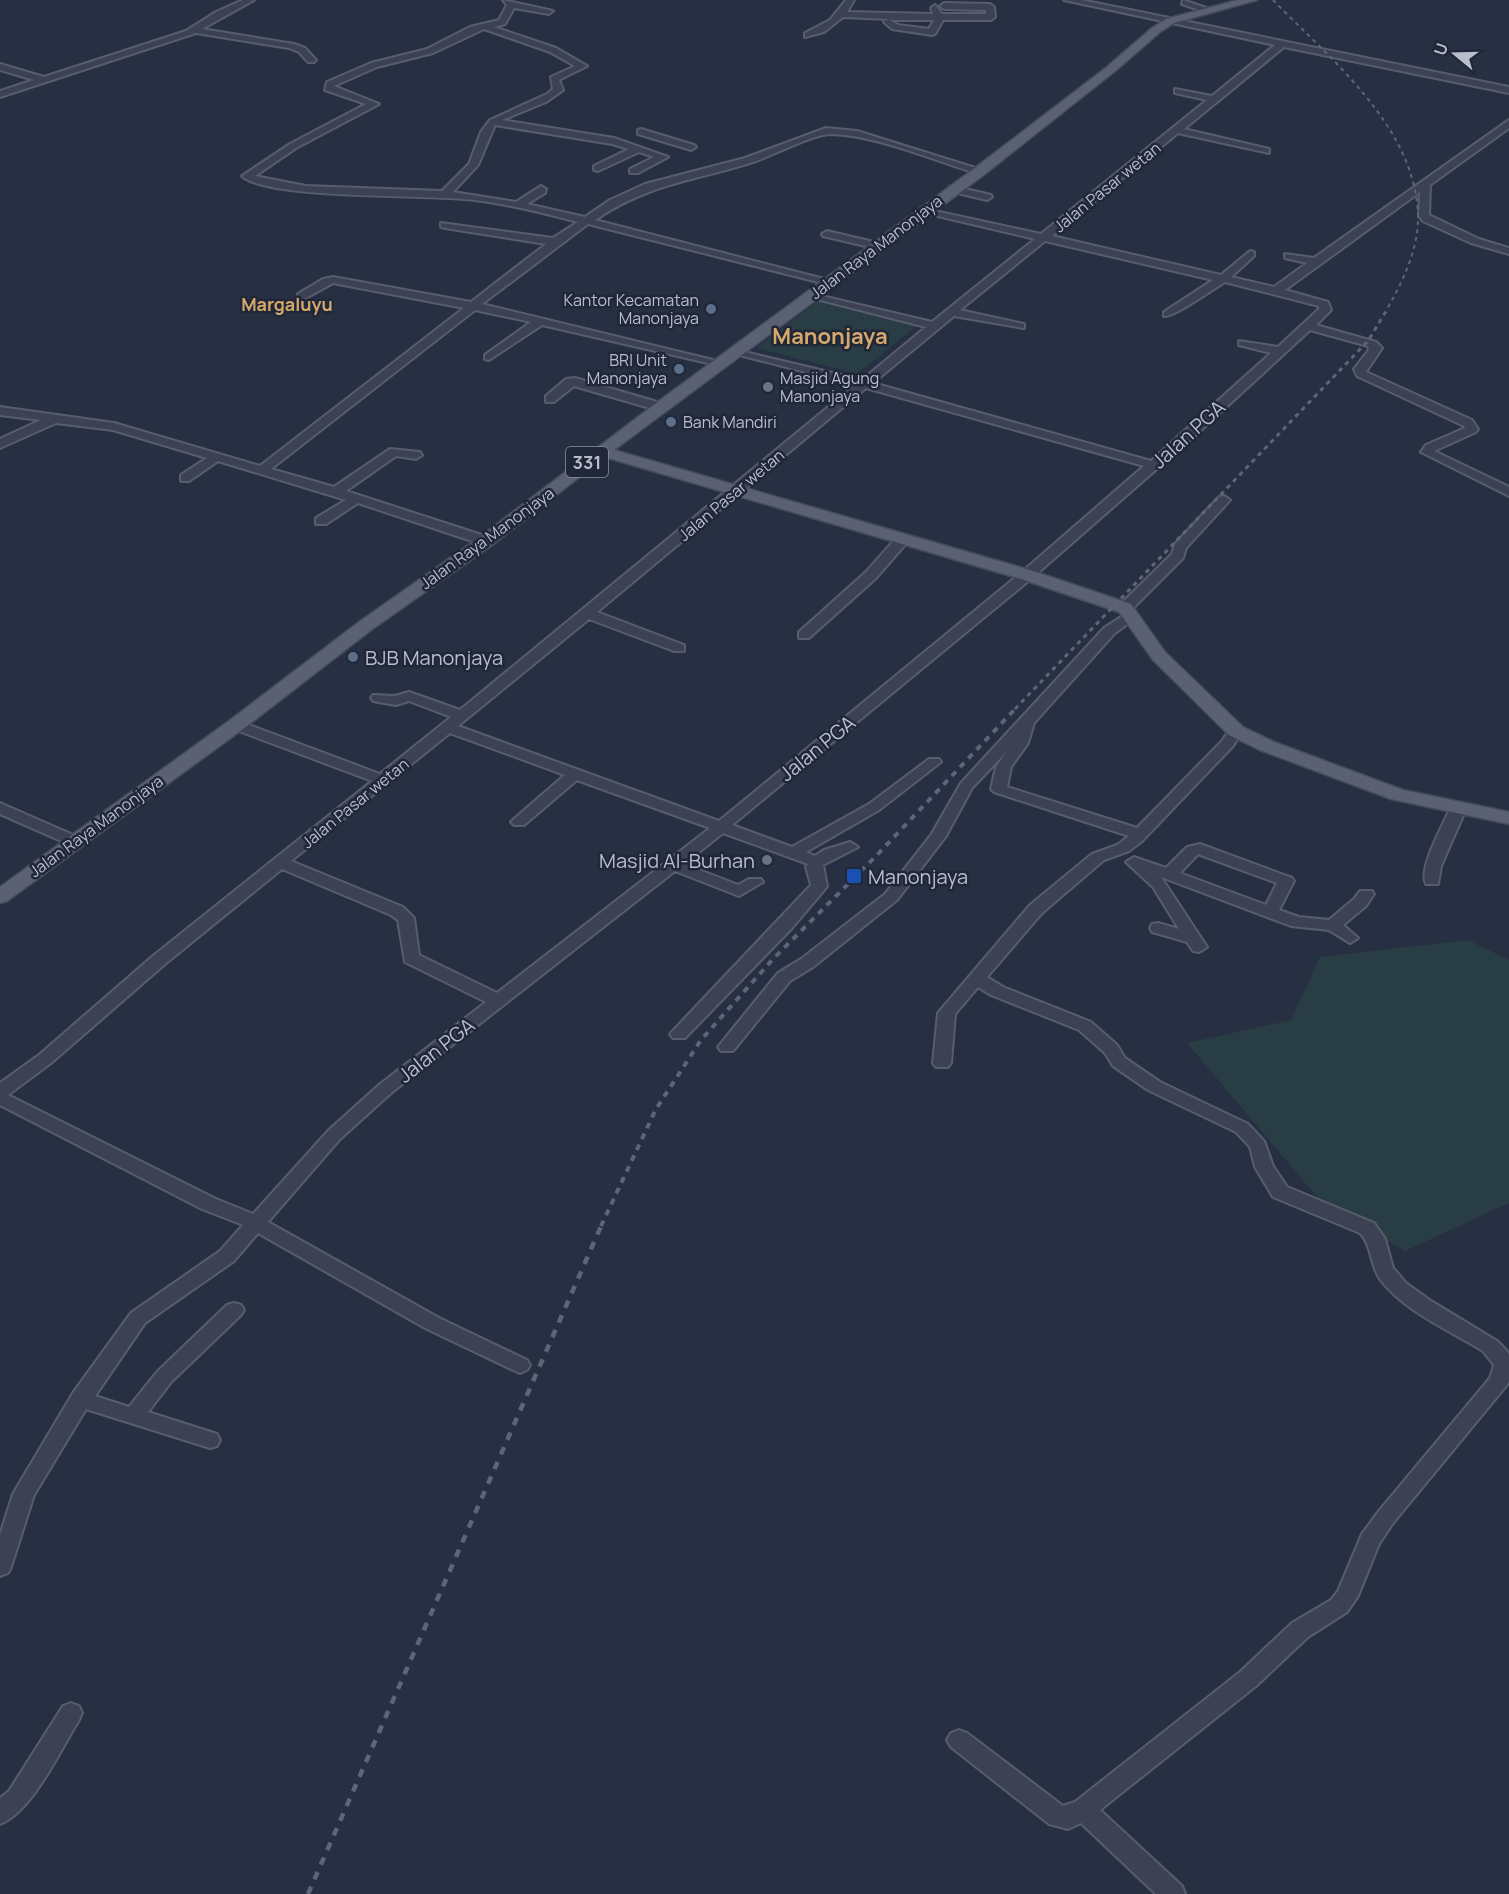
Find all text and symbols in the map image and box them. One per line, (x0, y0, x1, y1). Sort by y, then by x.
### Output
north arrow (1425, 24, 1485, 84)
text: U (1429, 40, 1453, 58)
street label: Jalan Pasar wetan (1049, 137, 1165, 237)
street label: Jalan Raya Manonjaya (805, 190, 947, 304)
place label: Kantor Kecamatan Manonjaya (563, 289, 699, 329)
district label: Margaluyu (241, 292, 333, 316)
marker: Kantor Kecamatan Manonjaya (704, 302, 718, 316)
district label: Manonjaya (772, 321, 888, 351)
place label: BRI Unit Manonjaya (587, 349, 667, 389)
marker: BRI Unit Manonjaya (672, 362, 686, 376)
place label: Masjid Agung Manonjaya (780, 367, 879, 407)
marker: Masjid Agung Manonjaya (761, 380, 775, 394)
street label: Jalan PGA (1145, 393, 1231, 474)
place label: Bank Mandiri (683, 411, 777, 433)
marker: Bank Mandiri (664, 415, 678, 429)
street label: Jalan Pasar wetan (673, 444, 789, 546)
road number: 331 (566, 447, 608, 477)
street label: Jalan Raya Manonjaya (416, 482, 558, 594)
place label: BJB Manonjaya (365, 644, 503, 671)
marker: BJB Manonjaya (346, 650, 360, 664)
street label: Jalan PGA (773, 709, 861, 787)
street label: Jalan Pasar wetan (297, 753, 413, 853)
street label: Jalan Raya Manonjaya (25, 770, 167, 882)
place label: Masjid Al-Burhan (599, 847, 755, 874)
marker: Masjid Al-Burhan (760, 853, 774, 867)
place label: Manonjaya (868, 863, 968, 890)
marker: Manonjaya (845, 867, 863, 885)
street label: Jalan PGA (392, 1011, 480, 1088)

